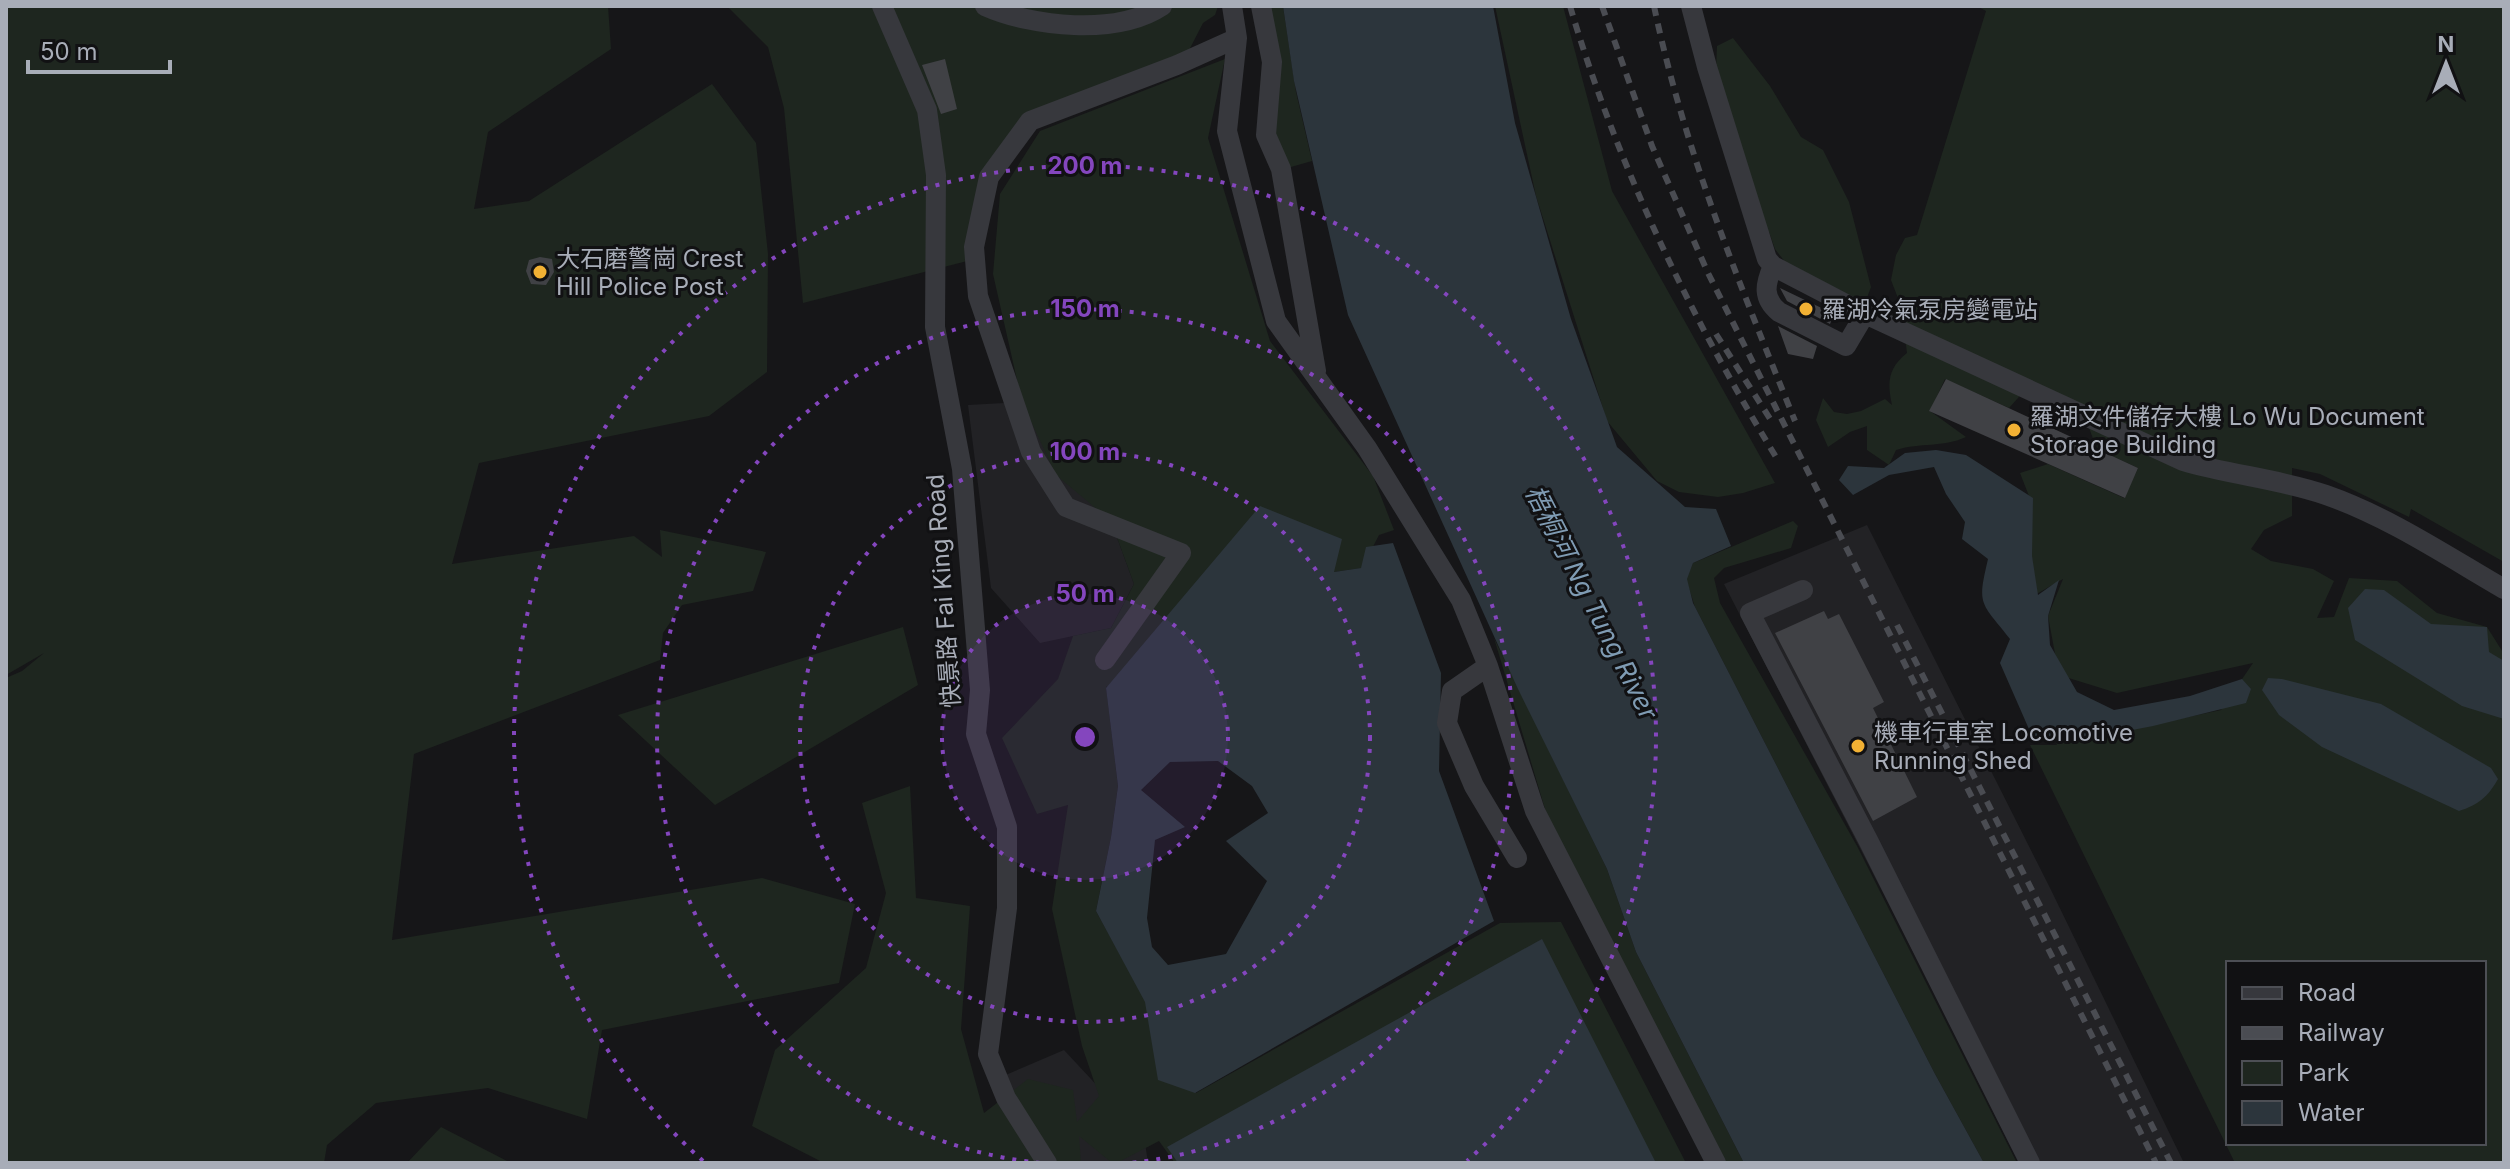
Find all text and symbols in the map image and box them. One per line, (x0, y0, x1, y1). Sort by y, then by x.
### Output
scale bar (28, 24, 170, 74)
north arrow (2406, 24, 2486, 104)
text: N (2438, 31, 2454, 57)
text: 50 m (40, 37, 98, 66)
text: 200 m (1047, 151, 1123, 180)
place label: 大石磨警崗 Crest Hill Police Post (556, 244, 744, 301)
marker: 大石磨警崗 Crest Hill Police Post (531, 263, 549, 281)
text: 150 m (1050, 294, 1120, 323)
place label: 羅湖冷氣泵房變電站 (1822, 295, 2038, 324)
marker: 羅湖冷氣泵房變電站 (1797, 300, 1815, 318)
place label: 羅湖文件儲存大樓 Lo Wu Document Storage Building (2030, 402, 2425, 459)
marker: 羅湖文件儲存大樓 Lo Wu Document Storage Building (2005, 421, 2023, 439)
text: 100 m (1050, 437, 1120, 466)
street label: 快景路 Fai King Road (920, 473, 966, 709)
water label: 梧桐河 Ng Tung River (1519, 480, 1665, 725)
text: 50 m (1055, 579, 1115, 608)
place label: 機車行車室 Locomotive Running Shed (1874, 718, 2133, 775)
centre of rings (1071, 723, 1099, 751)
marker: 機車行車室 Locomotive Running Shed (1849, 737, 1867, 755)
legend (2226, 961, 2486, 1145)
text: Road (2298, 978, 2356, 1007)
text: Railway (2298, 1018, 2385, 1047)
text: Park (2298, 1058, 2349, 1087)
text: Water (2298, 1098, 2365, 1127)

